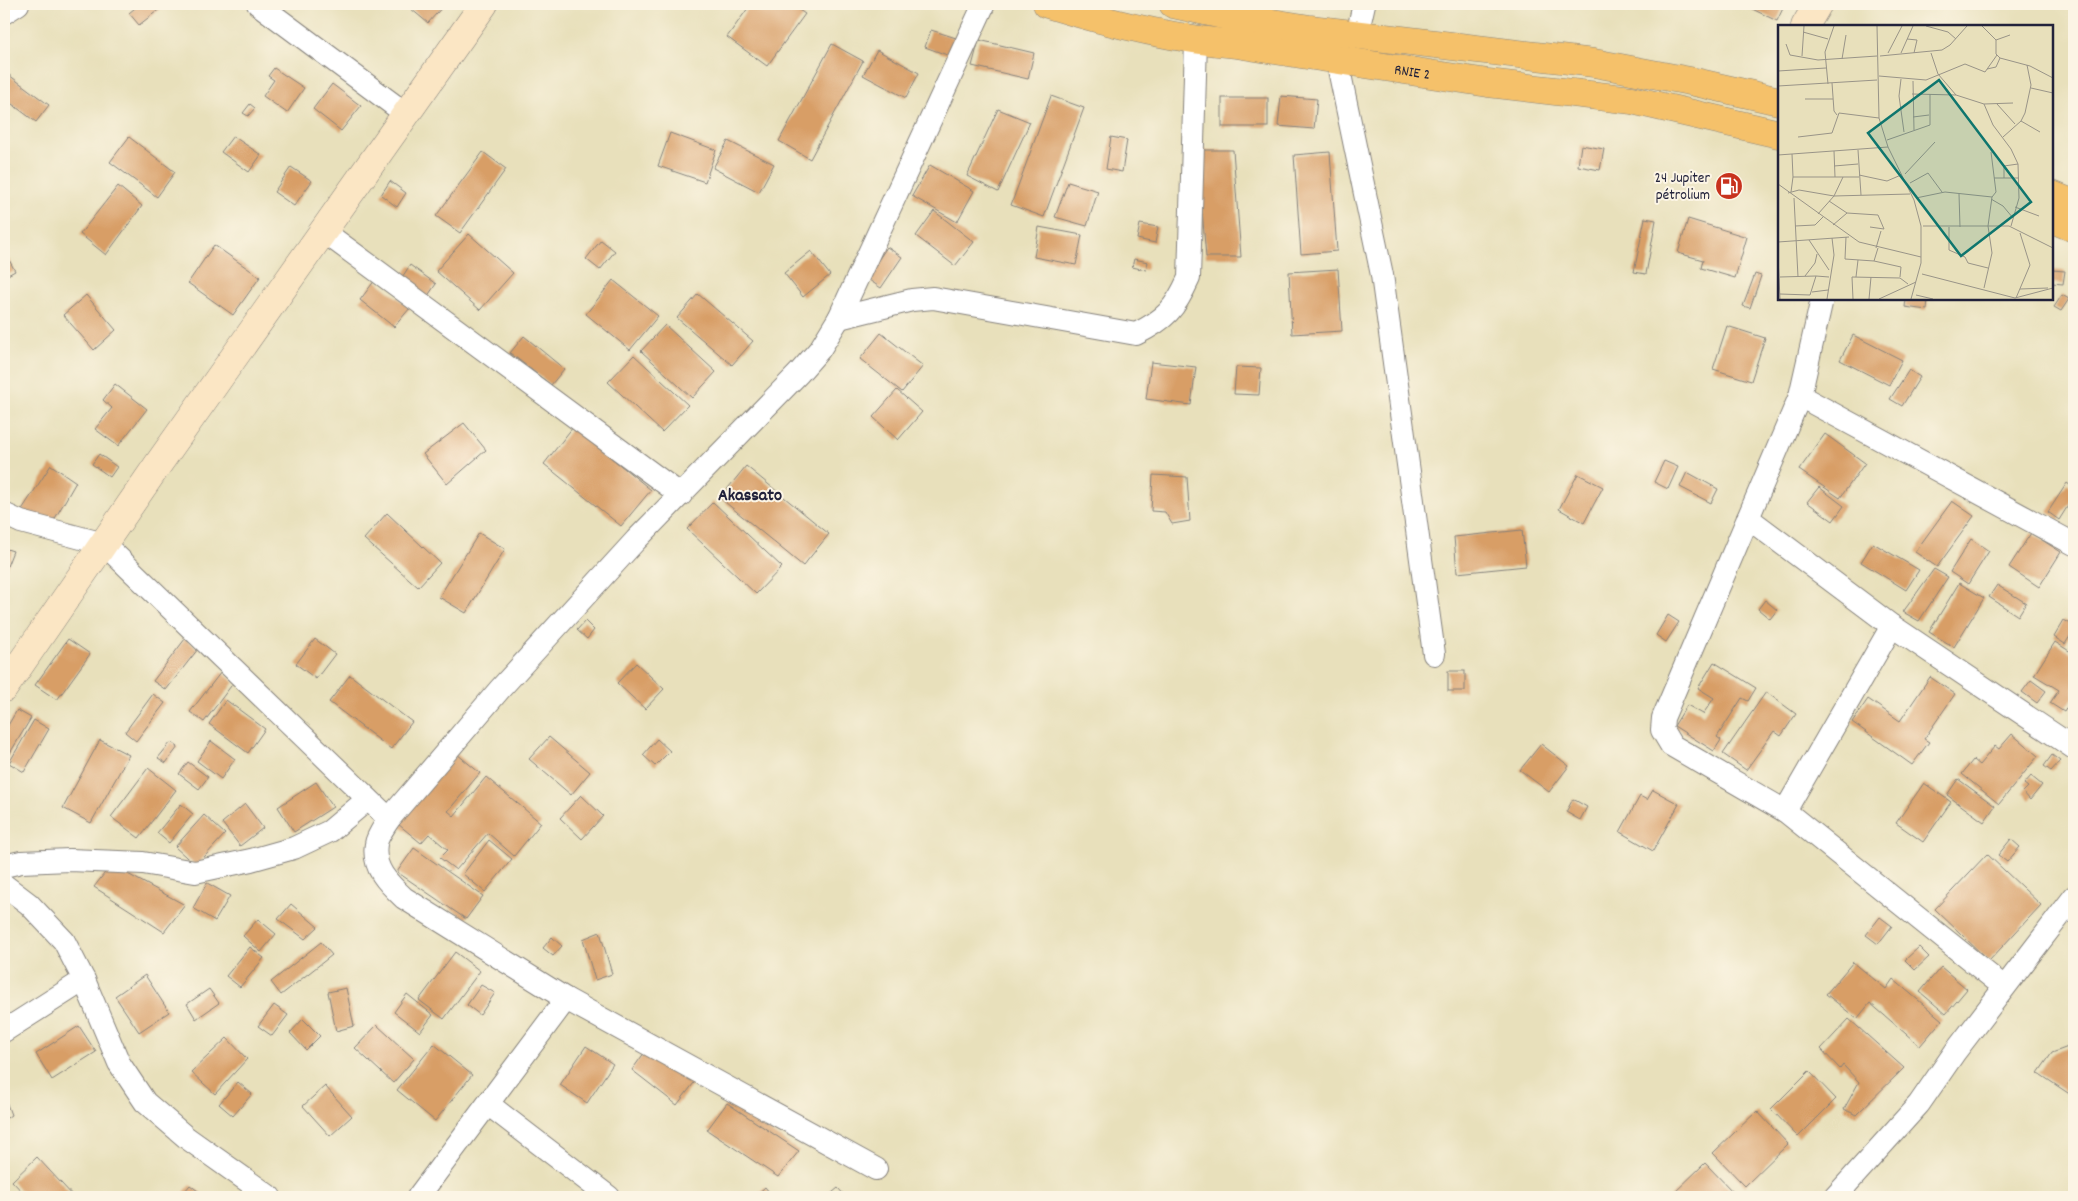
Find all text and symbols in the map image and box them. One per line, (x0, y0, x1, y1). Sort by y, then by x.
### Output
inset map (1778, 25, 2053, 300)
street label: RNIE 2 (1392, 60, 1432, 87)
place label: 24 Jupiter pétrolium (1654, 168, 1710, 207)
fuel station icon: 24 Jupiter pétrolium (1714, 171, 1744, 201)
district label: Akassato (718, 484, 782, 509)

